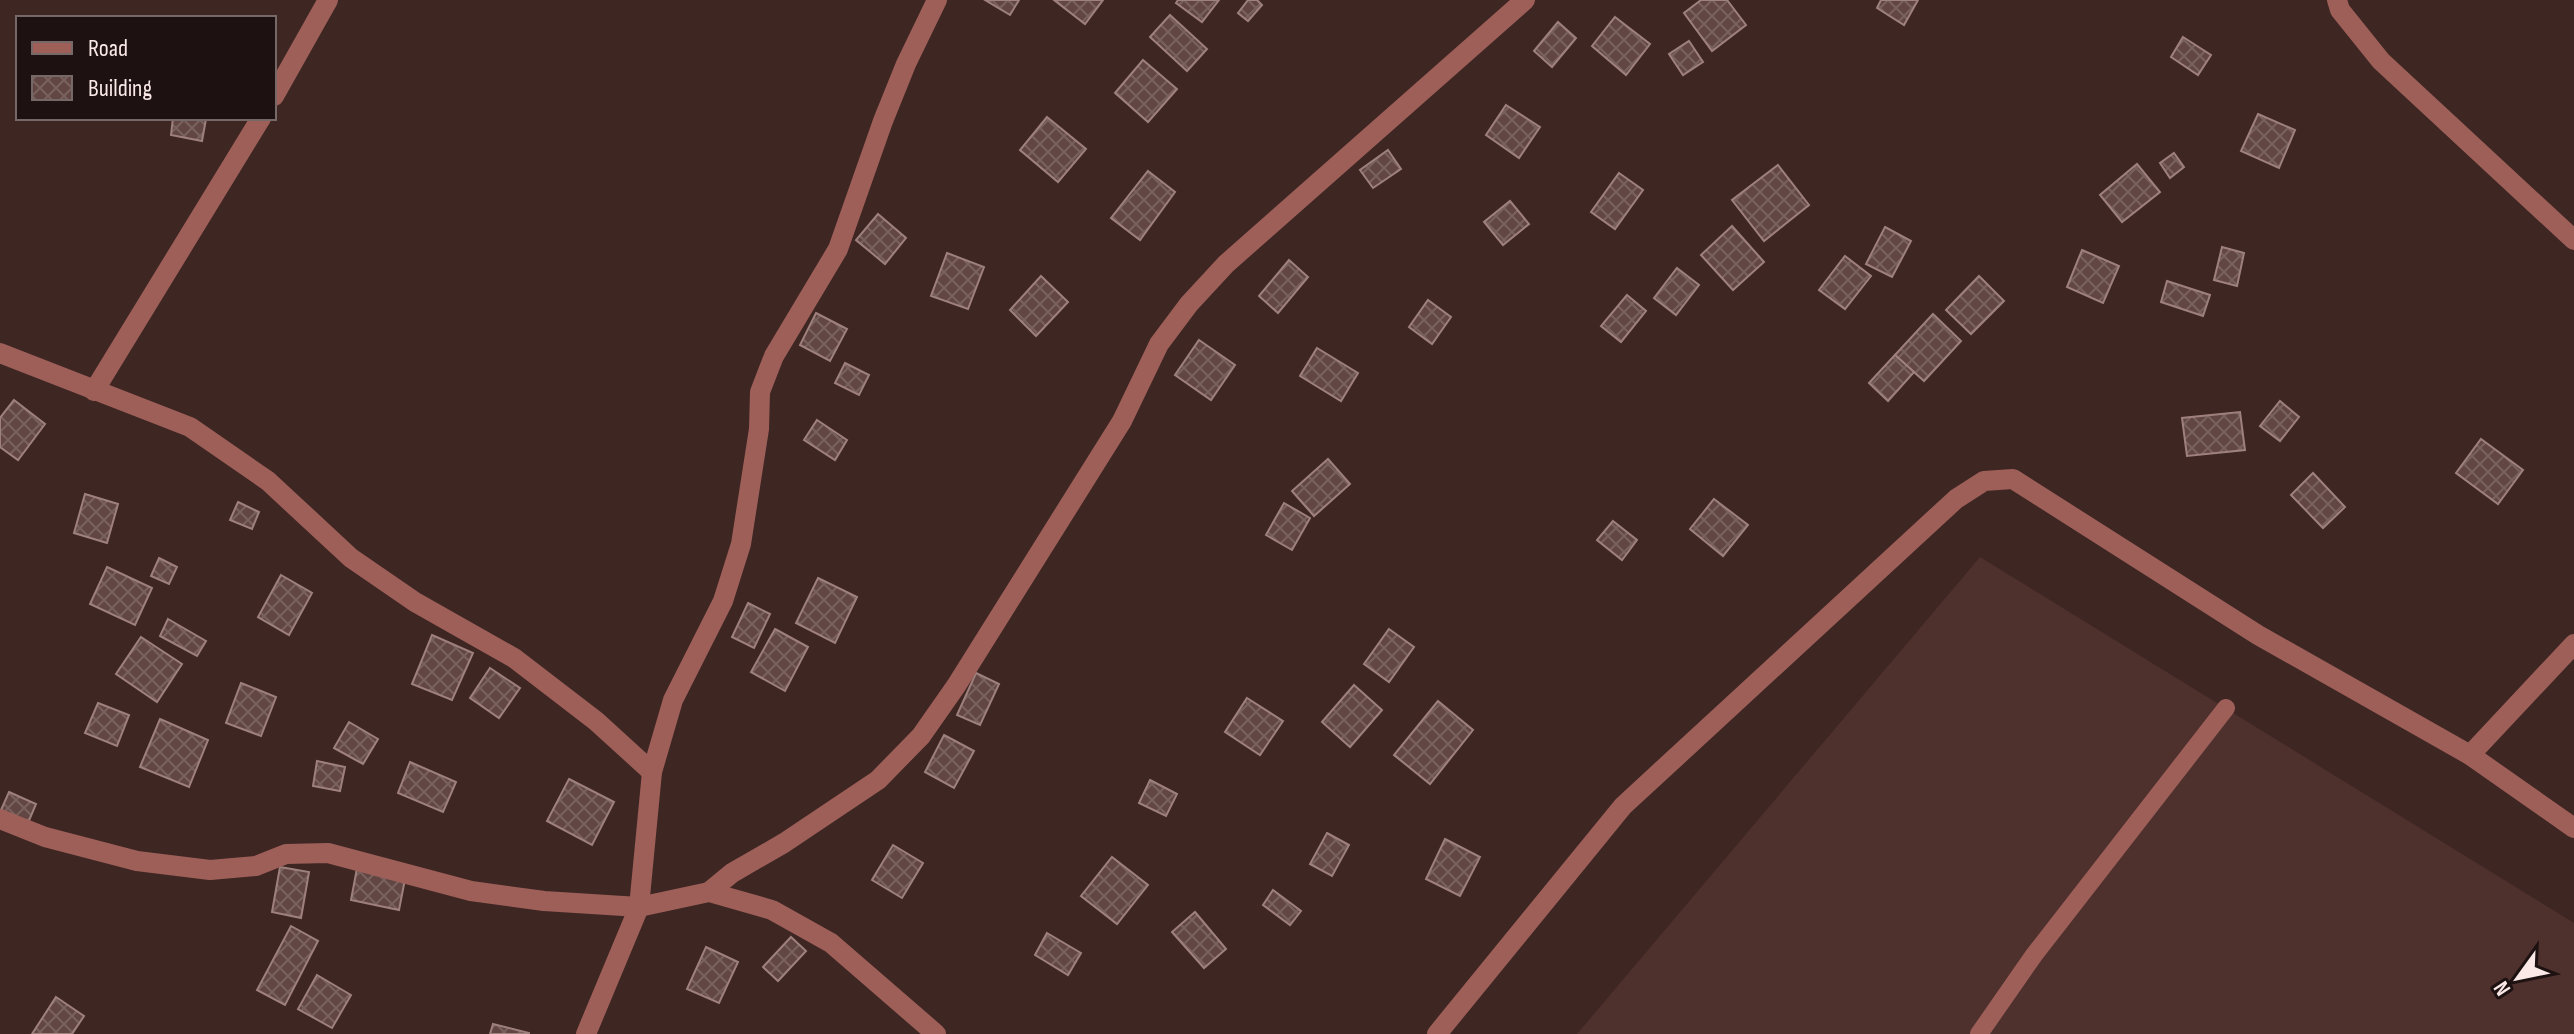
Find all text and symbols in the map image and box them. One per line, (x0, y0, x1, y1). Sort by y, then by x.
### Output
legend (16, 16, 276, 120)
text: Road (88, 34, 128, 63)
text: Building (88, 74, 152, 103)
north arrow (2478, 938, 2558, 1018)
text: N (2488, 976, 2517, 1000)

